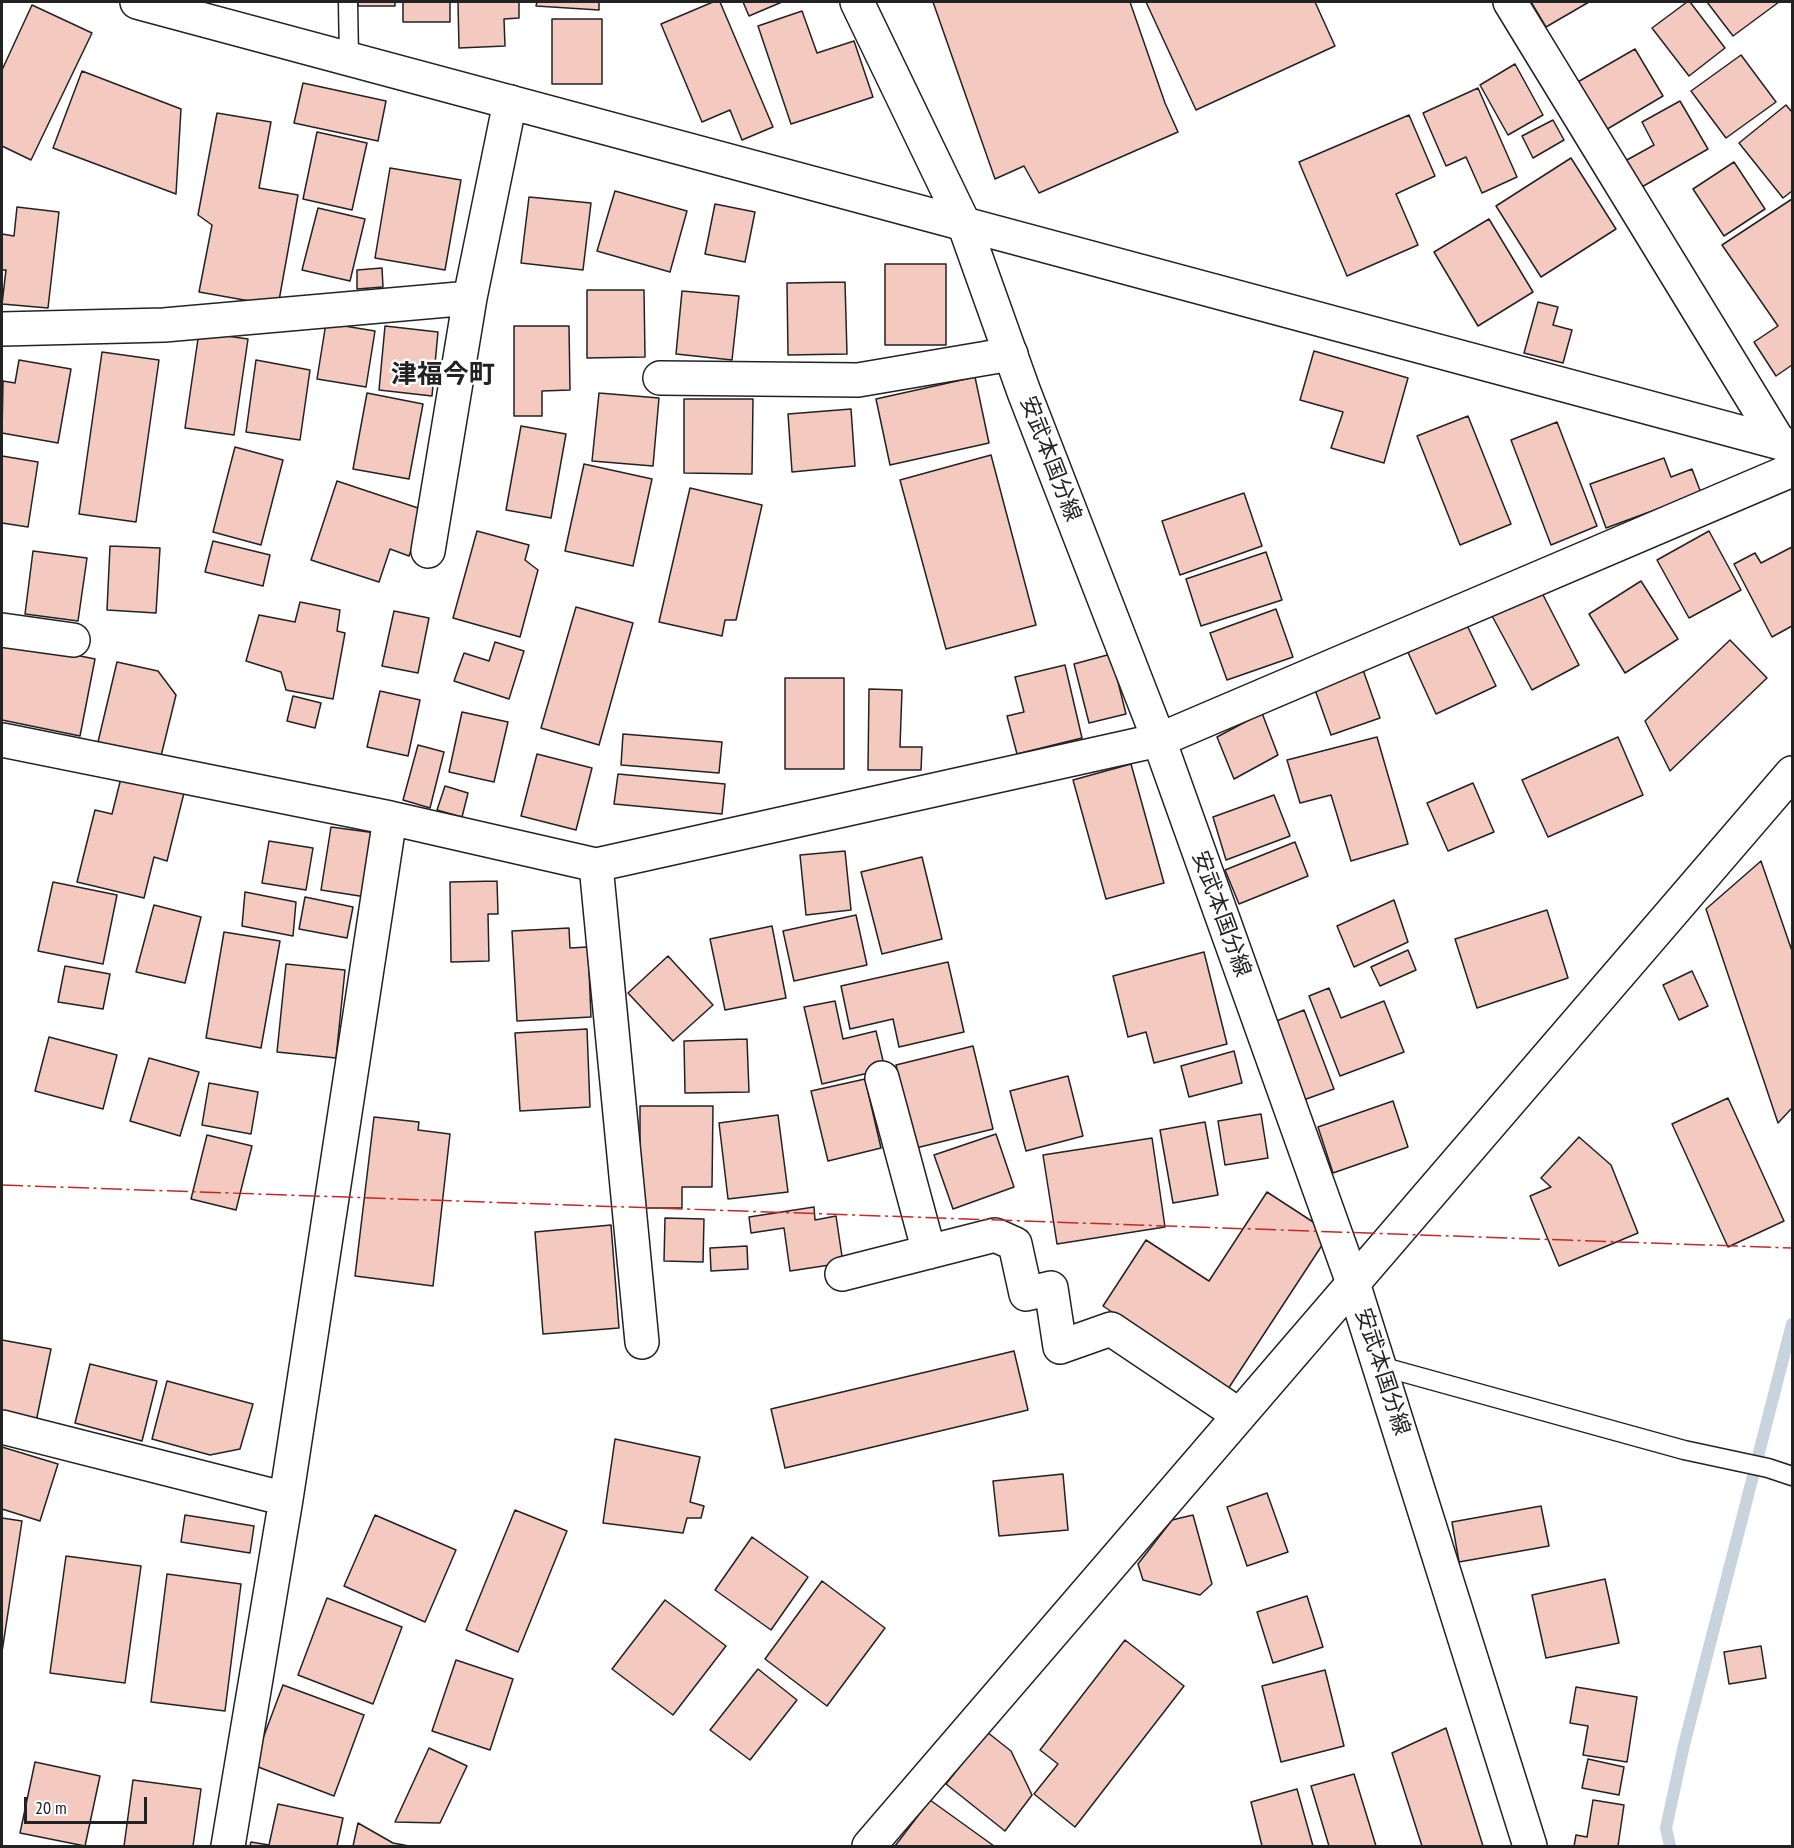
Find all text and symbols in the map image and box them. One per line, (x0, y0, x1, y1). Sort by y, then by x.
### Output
district label: 津福今町 (391, 360, 495, 392)
street label: 安武本国分線 (1014, 393, 1086, 525)
street label: 安武本国分線 (1186, 847, 1256, 981)
street label: 安武本国分線 (1349, 1305, 1415, 1439)
scale bar (27, 1785, 150, 1823)
text: 20 m (35, 1796, 67, 1819)

